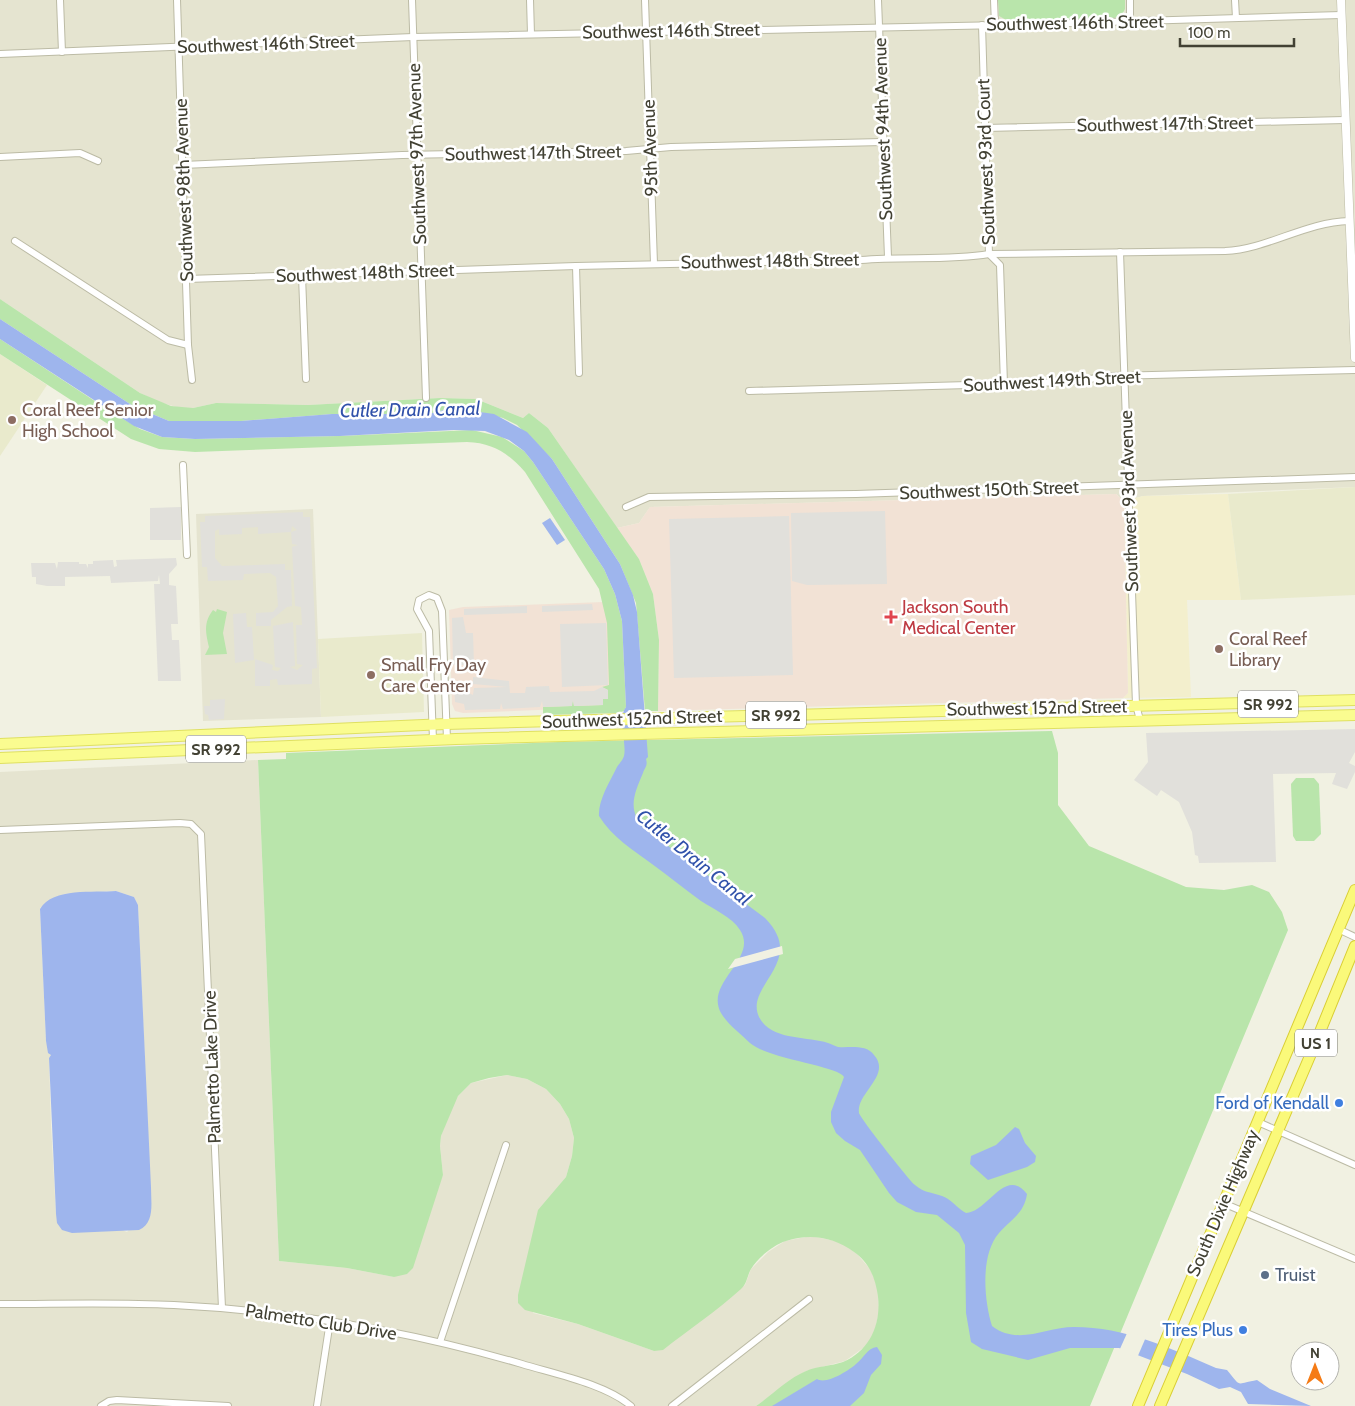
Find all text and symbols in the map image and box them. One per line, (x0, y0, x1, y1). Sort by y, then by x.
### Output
street label: Southwest 146th Street (986, 10, 1164, 36)
scale bar (1180, 15, 1294, 47)
street label: Southwest 146th Street (582, 18, 760, 44)
text: 100 m (1188, 24, 1230, 42)
street label: Southwest 146th Street (177, 30, 355, 58)
street label: Southwest 94th Avenue (869, 37, 897, 221)
street label: Southwest 97th Avenue (403, 63, 431, 245)
street label: Southwest 93rd Court (972, 78, 1000, 246)
street label: Southwest 98th Avenue (170, 98, 198, 282)
street label: 95th Avenue (637, 99, 663, 197)
street label: Southwest 147th Street (1076, 111, 1254, 137)
street label: Southwest 147th Street (444, 140, 622, 166)
street label: Southwest 148th Street (681, 248, 859, 274)
street label: Southwest 148th Street (275, 259, 455, 287)
street label: Southwest 149th Street (963, 365, 1141, 397)
water label: Cutler Drain Canal (340, 397, 481, 422)
place label: Coral Reef Senior High School (22, 399, 154, 442)
street label: Southwest 93rd Avenue (1115, 410, 1143, 592)
marker: Coral Reef Senior High School (6, 414, 18, 426)
street label: Southwest 150th Street (899, 476, 1079, 504)
place label: Jackson South Medical Center (901, 596, 1016, 639)
marker: Jackson South Medical Center (884, 610, 898, 624)
place label: Coral Reef Library (1229, 628, 1307, 671)
marker: Coral Reef Library (1213, 643, 1225, 655)
place label: Small Fry Day Care Center (381, 654, 486, 697)
marker: Small Fry Day Care Center (365, 669, 377, 681)
road number: SR 992 (1238, 691, 1298, 718)
street label: Southwest 152nd Street (946, 695, 1128, 721)
road number: SR 992 (746, 702, 806, 728)
street label: Southwest 152nd Street (541, 705, 723, 733)
road number: SR 992 (186, 736, 246, 762)
water label: Cutler Drain Canal (632, 804, 756, 911)
street label: Palmetto Lake Drive (198, 990, 226, 1144)
road number: US 1 (1295, 1030, 1337, 1056)
place label: Ford of Kendall (1215, 1092, 1330, 1114)
marker: Ford of Kendall (1333, 1097, 1345, 1109)
street label: South Dixie Highway (1182, 1126, 1264, 1280)
place label: Truist (1275, 1264, 1315, 1286)
marker: Truist (1259, 1269, 1271, 1281)
street label: Palmetto Club Drive (244, 1299, 398, 1345)
place label: Tires Plus (1162, 1319, 1233, 1341)
marker: Tires Plus (1237, 1324, 1249, 1336)
north arrow (1290, 1341, 1340, 1391)
text: N (1310, 1344, 1320, 1362)

